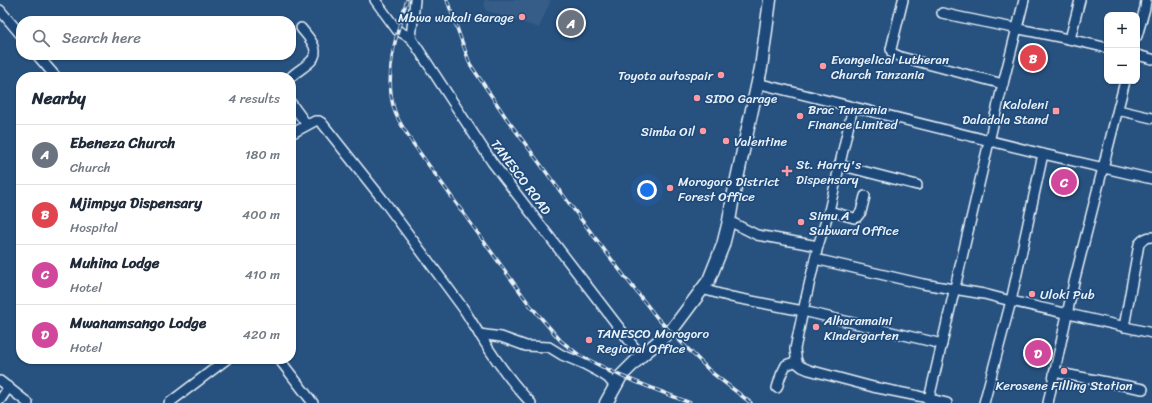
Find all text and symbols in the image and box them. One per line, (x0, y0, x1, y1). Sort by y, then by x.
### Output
place label: Mbwa wakali Garage (398, 6, 514, 29)
pin: A (558, 8, 584, 38)
marker: Mbwa wakali Garage (517, 12, 527, 22)
map controls (1104, 12, 1140, 84)
button: + (1104, 12, 1140, 48)
search box (16, 16, 296, 60)
text: Search here (62, 25, 141, 51)
icon: search (30, 27, 52, 49)
pin: B (1020, 43, 1046, 73)
place label: Evangelical Lutheran Church Tanzania (831, 48, 949, 86)
button: − (1104, 48, 1140, 84)
marker: Evangelical Lutheran Church Tanzania (818, 61, 828, 71)
place label: Toyota autospair (618, 64, 714, 87)
marker: Toyota autospair (716, 70, 726, 80)
text: Nearby (32, 83, 86, 113)
text: 4 results (228, 87, 280, 110)
place label: SIDO Garage (705, 87, 777, 110)
marker: SIDO Garage (692, 93, 702, 103)
place label: Kaloleni Daladala Stand (962, 93, 1049, 131)
place label: Brac Tanzania Finance Limited (808, 98, 898, 136)
marker: Kaloleni Daladala Stand (1051, 106, 1061, 116)
marker: Brac Tanzania Finance Limited (795, 111, 805, 121)
place label: Simba Oil (641, 120, 695, 143)
marker: Simba Oil (698, 126, 708, 136)
text: Ebeneza Church (70, 130, 175, 156)
place label: Valentine (734, 130, 788, 153)
street label: TANESCO ROAD (485, 134, 557, 220)
marker: Valentine (721, 136, 731, 146)
text: A (41, 143, 49, 166)
text: 180 m (245, 143, 280, 166)
place label: St. Harry's Dispensary (796, 153, 861, 191)
text: Church (70, 156, 111, 179)
marker: St. Harry's Dispensary (781, 165, 793, 177)
pin: C (1051, 167, 1077, 197)
place label: Morogoro District Forest Office (678, 170, 780, 208)
your location (637, 180, 657, 200)
marker: Morogoro District Forest Office (665, 183, 675, 193)
text: Mjimpya Dispensary (70, 190, 202, 216)
text: B (41, 203, 49, 226)
text: 400 m (242, 203, 280, 226)
place label: Simu A Subward Office (809, 204, 899, 242)
text: Hospital (70, 216, 118, 239)
marker: Simu A Subward Office (796, 217, 806, 227)
text: Muhina Lodge (70, 250, 160, 276)
text: C (41, 263, 49, 286)
text: 410 m (245, 263, 280, 286)
text: Hotel (70, 276, 102, 299)
place label: Uloki Pub (1040, 283, 1095, 306)
marker: Uloki Pub (1027, 289, 1037, 299)
place label: Alharamaini Kindergarten (823, 309, 899, 347)
text: Mwanamsango Lodge (70, 310, 206, 336)
place label: TANESCO Morogoro Regional Office (597, 322, 709, 360)
marker: Alharamaini Kindergarten (811, 322, 821, 332)
text: D (41, 323, 49, 346)
text: 420 m (243, 323, 280, 346)
marker: TANESCO Morogoro Regional Office (584, 335, 594, 345)
text: Hotel (70, 336, 102, 359)
pin: D (1025, 338, 1051, 368)
marker: Kerosene Filling Station (1059, 366, 1069, 376)
place label: Kerosene Filling Station (995, 374, 1133, 397)

